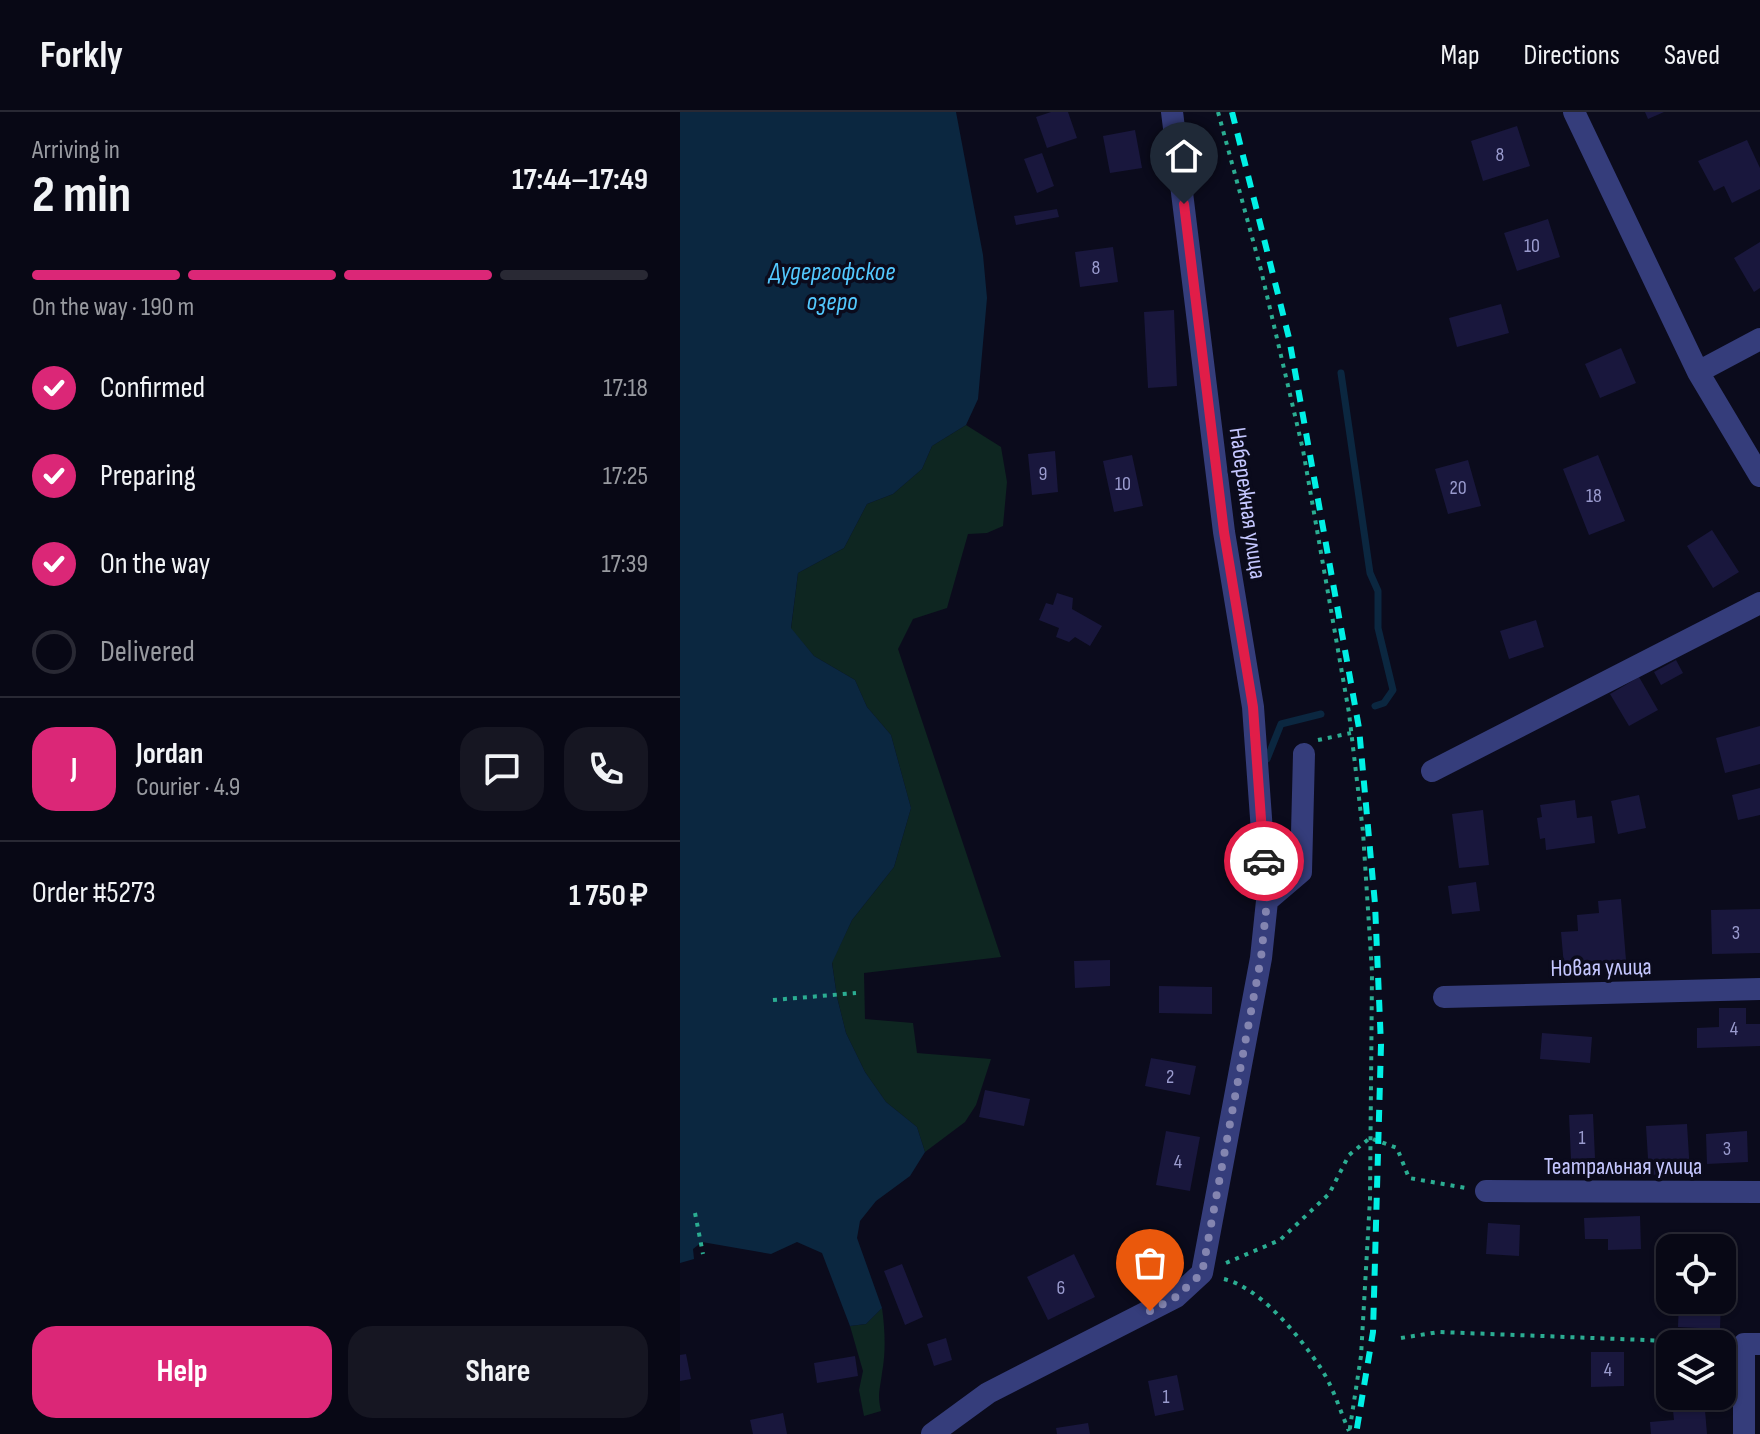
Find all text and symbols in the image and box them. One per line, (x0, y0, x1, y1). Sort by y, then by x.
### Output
text: Forkly (40, 33, 123, 78)
text: Map (1441, 39, 1480, 72)
text: Directions (1524, 39, 1620, 72)
text: Saved (1664, 39, 1720, 72)
pin (1150, 122, 1218, 204)
icon: home (1162, 134, 1206, 178)
text: Arriving in (32, 135, 120, 166)
house number: 8 (1496, 143, 1504, 167)
text: 17:44–17:49 (512, 162, 648, 198)
text: 2 min (32, 164, 131, 227)
house number: 10 (1524, 234, 1540, 258)
house number: 8 (1092, 256, 1100, 280)
water label: Дудергофское озеро (767, 257, 895, 318)
text: On the way · 190 m (32, 292, 194, 323)
icon: check (32, 366, 76, 410)
text: Confirmed (100, 370, 205, 406)
text: 17:18 (603, 373, 648, 404)
street label: Набережная улица (1223, 425, 1273, 581)
icon: check (32, 454, 76, 498)
text: Preparing (100, 458, 196, 494)
text: 17:25 (603, 461, 648, 492)
house number: 9 (1039, 462, 1047, 486)
house number: 10 (1115, 472, 1131, 496)
house number: 20 (1449, 476, 1467, 500)
house number: 18 (1586, 484, 1602, 508)
icon: check (32, 542, 76, 586)
text: On the way (100, 546, 210, 582)
text: 17:39 (601, 549, 648, 580)
text: Delivered (100, 634, 195, 670)
button: chat (460, 727, 544, 811)
button: phone (564, 727, 648, 811)
text: Jordan (136, 736, 203, 772)
text: J (71, 751, 77, 787)
text: Courier · 4.9 (136, 772, 240, 803)
courier (1224, 821, 1304, 901)
icon: car (1242, 839, 1286, 883)
text: Order #5273 (32, 875, 156, 911)
text: 1 750 ₽ (569, 878, 648, 914)
house number: 3 (1732, 921, 1740, 945)
street label: Новая улица (1550, 952, 1652, 983)
house number: 4 (1730, 1017, 1738, 1041)
house number: 2 (1166, 1065, 1174, 1089)
house number: 1 (1579, 1126, 1586, 1150)
house number: 3 (1723, 1137, 1731, 1161)
house number: 4 (1174, 1150, 1182, 1174)
street label: Театральная улица (1544, 1152, 1702, 1181)
pin (1116, 1229, 1184, 1311)
map controls (1656, 1234, 1736, 1410)
button: locate (1656, 1234, 1736, 1314)
icon: bag (1128, 1241, 1172, 1285)
house number: 6 (1057, 1276, 1065, 1300)
button: Help (32, 1326, 332, 1418)
button: Share (348, 1326, 648, 1418)
button: layers (1656, 1330, 1736, 1410)
house number: 4 (1604, 1358, 1612, 1382)
house number: 1 (1163, 1385, 1170, 1409)

